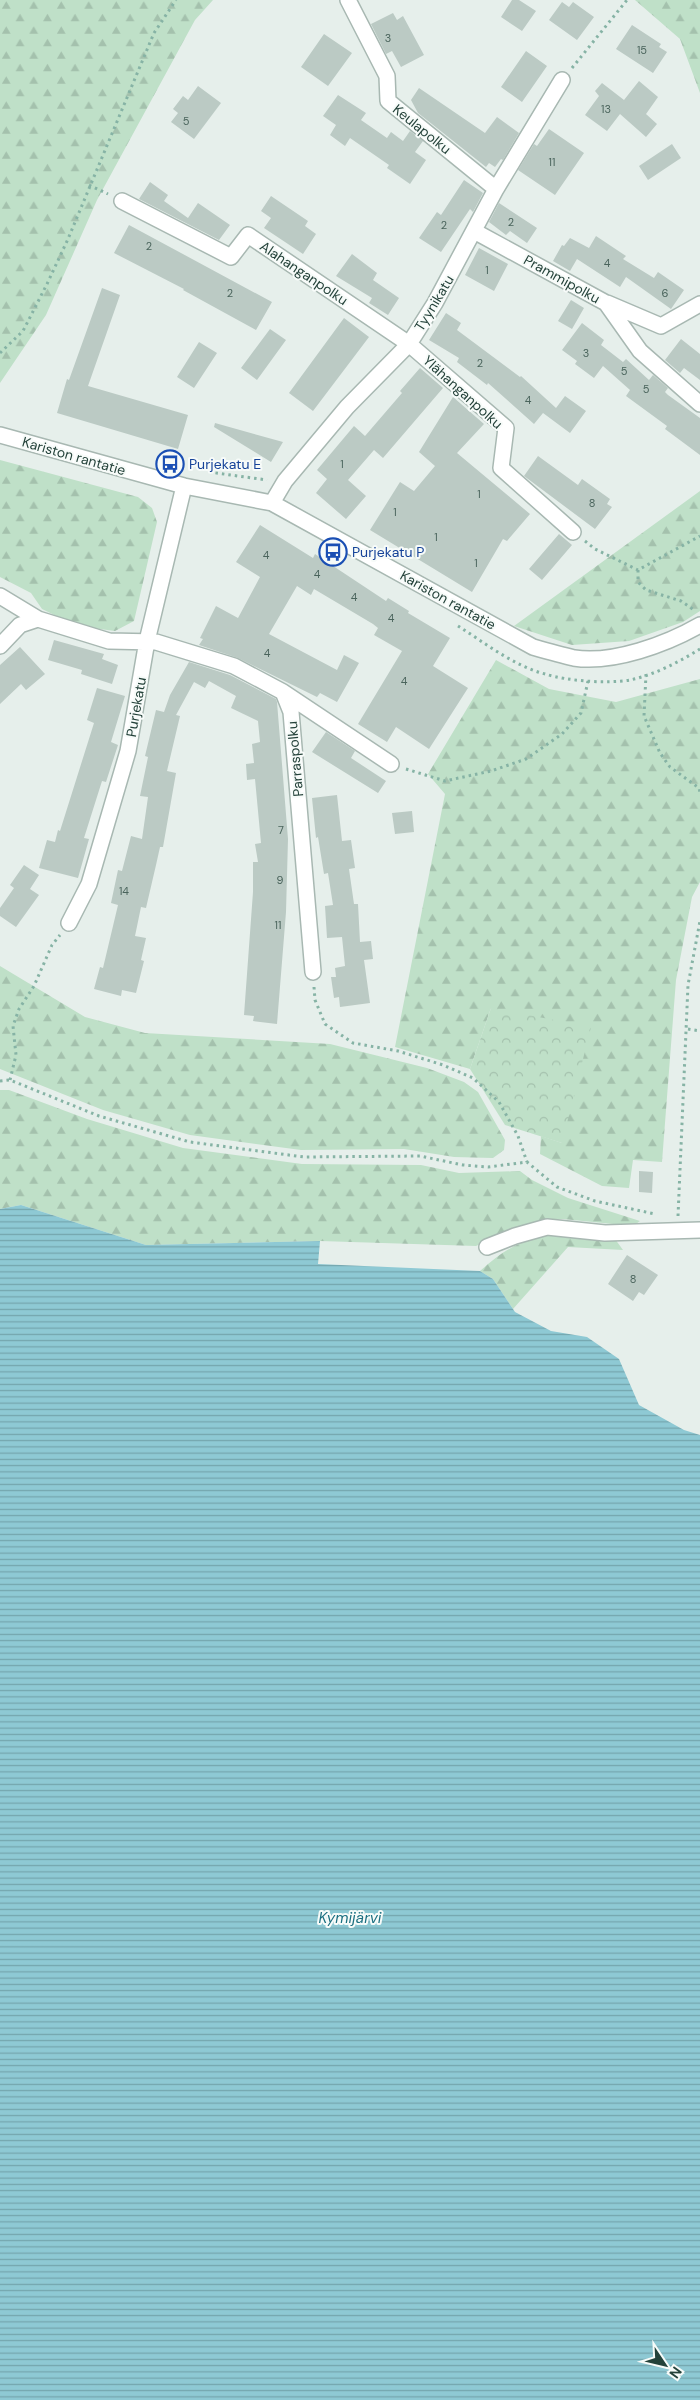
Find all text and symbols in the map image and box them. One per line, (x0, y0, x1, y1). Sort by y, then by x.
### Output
house number: 3 (385, 31, 391, 45)
house number: 15 (637, 43, 647, 57)
street label: Keulapolku (389, 100, 455, 158)
house number: 13 (601, 102, 611, 116)
house number: 5 (183, 114, 190, 128)
house number: 11 (549, 155, 555, 169)
house number: 2 (508, 215, 514, 229)
house number: 2 (441, 218, 447, 232)
street label: Alahanganpolku (256, 237, 352, 309)
house number: 2 (146, 239, 152, 253)
street label: Prammipolku (521, 251, 603, 307)
house number: 4 (604, 256, 611, 270)
house number: 1 (485, 263, 489, 277)
street label: Tyynikatu (410, 272, 458, 334)
house number: 2 (227, 286, 233, 300)
house number: 6 (662, 286, 669, 300)
house number: 3 (583, 346, 589, 360)
street label: Ylähanganpolku (419, 351, 507, 433)
house number: 2 (477, 356, 483, 370)
house number: 5 (621, 364, 628, 378)
house number: 5 (643, 382, 650, 396)
house number: 4 (525, 393, 532, 407)
street label: Kariston rantatie (20, 433, 128, 479)
bus stop icon: Purjekatu E (155, 449, 185, 479)
place label: Purjekatu E (189, 455, 261, 473)
house number: 1 (340, 457, 344, 471)
house number: 1 (477, 487, 481, 501)
house number: 8 (589, 496, 595, 510)
house number: 1 (393, 505, 397, 519)
house number: 1 (434, 530, 438, 544)
bus stop icon: Purjekatu P (318, 537, 348, 567)
place label: Purjekatu P (352, 543, 424, 561)
house number: 4 (263, 548, 270, 562)
house number: 1 (474, 556, 478, 570)
street label: Kariston rantatie (397, 566, 499, 634)
house number: 4 (314, 567, 321, 581)
house number: 4 (351, 590, 358, 604)
house number: 4 (388, 611, 395, 625)
house number: 4 (264, 646, 271, 660)
house number: 4 (401, 674, 408, 688)
street label: Purjekatu (122, 676, 150, 738)
street label: Parraspolku (283, 721, 307, 797)
house number: 7 (278, 823, 284, 837)
house number: 9 (277, 873, 284, 887)
house number: 14 (119, 884, 129, 898)
house number: 11 (275, 918, 281, 932)
house number: 8 (630, 1272, 636, 1286)
water label: Kymijärvi (319, 1908, 382, 1928)
north arrow (640, 2340, 690, 2390)
text: N (665, 2363, 686, 2382)

